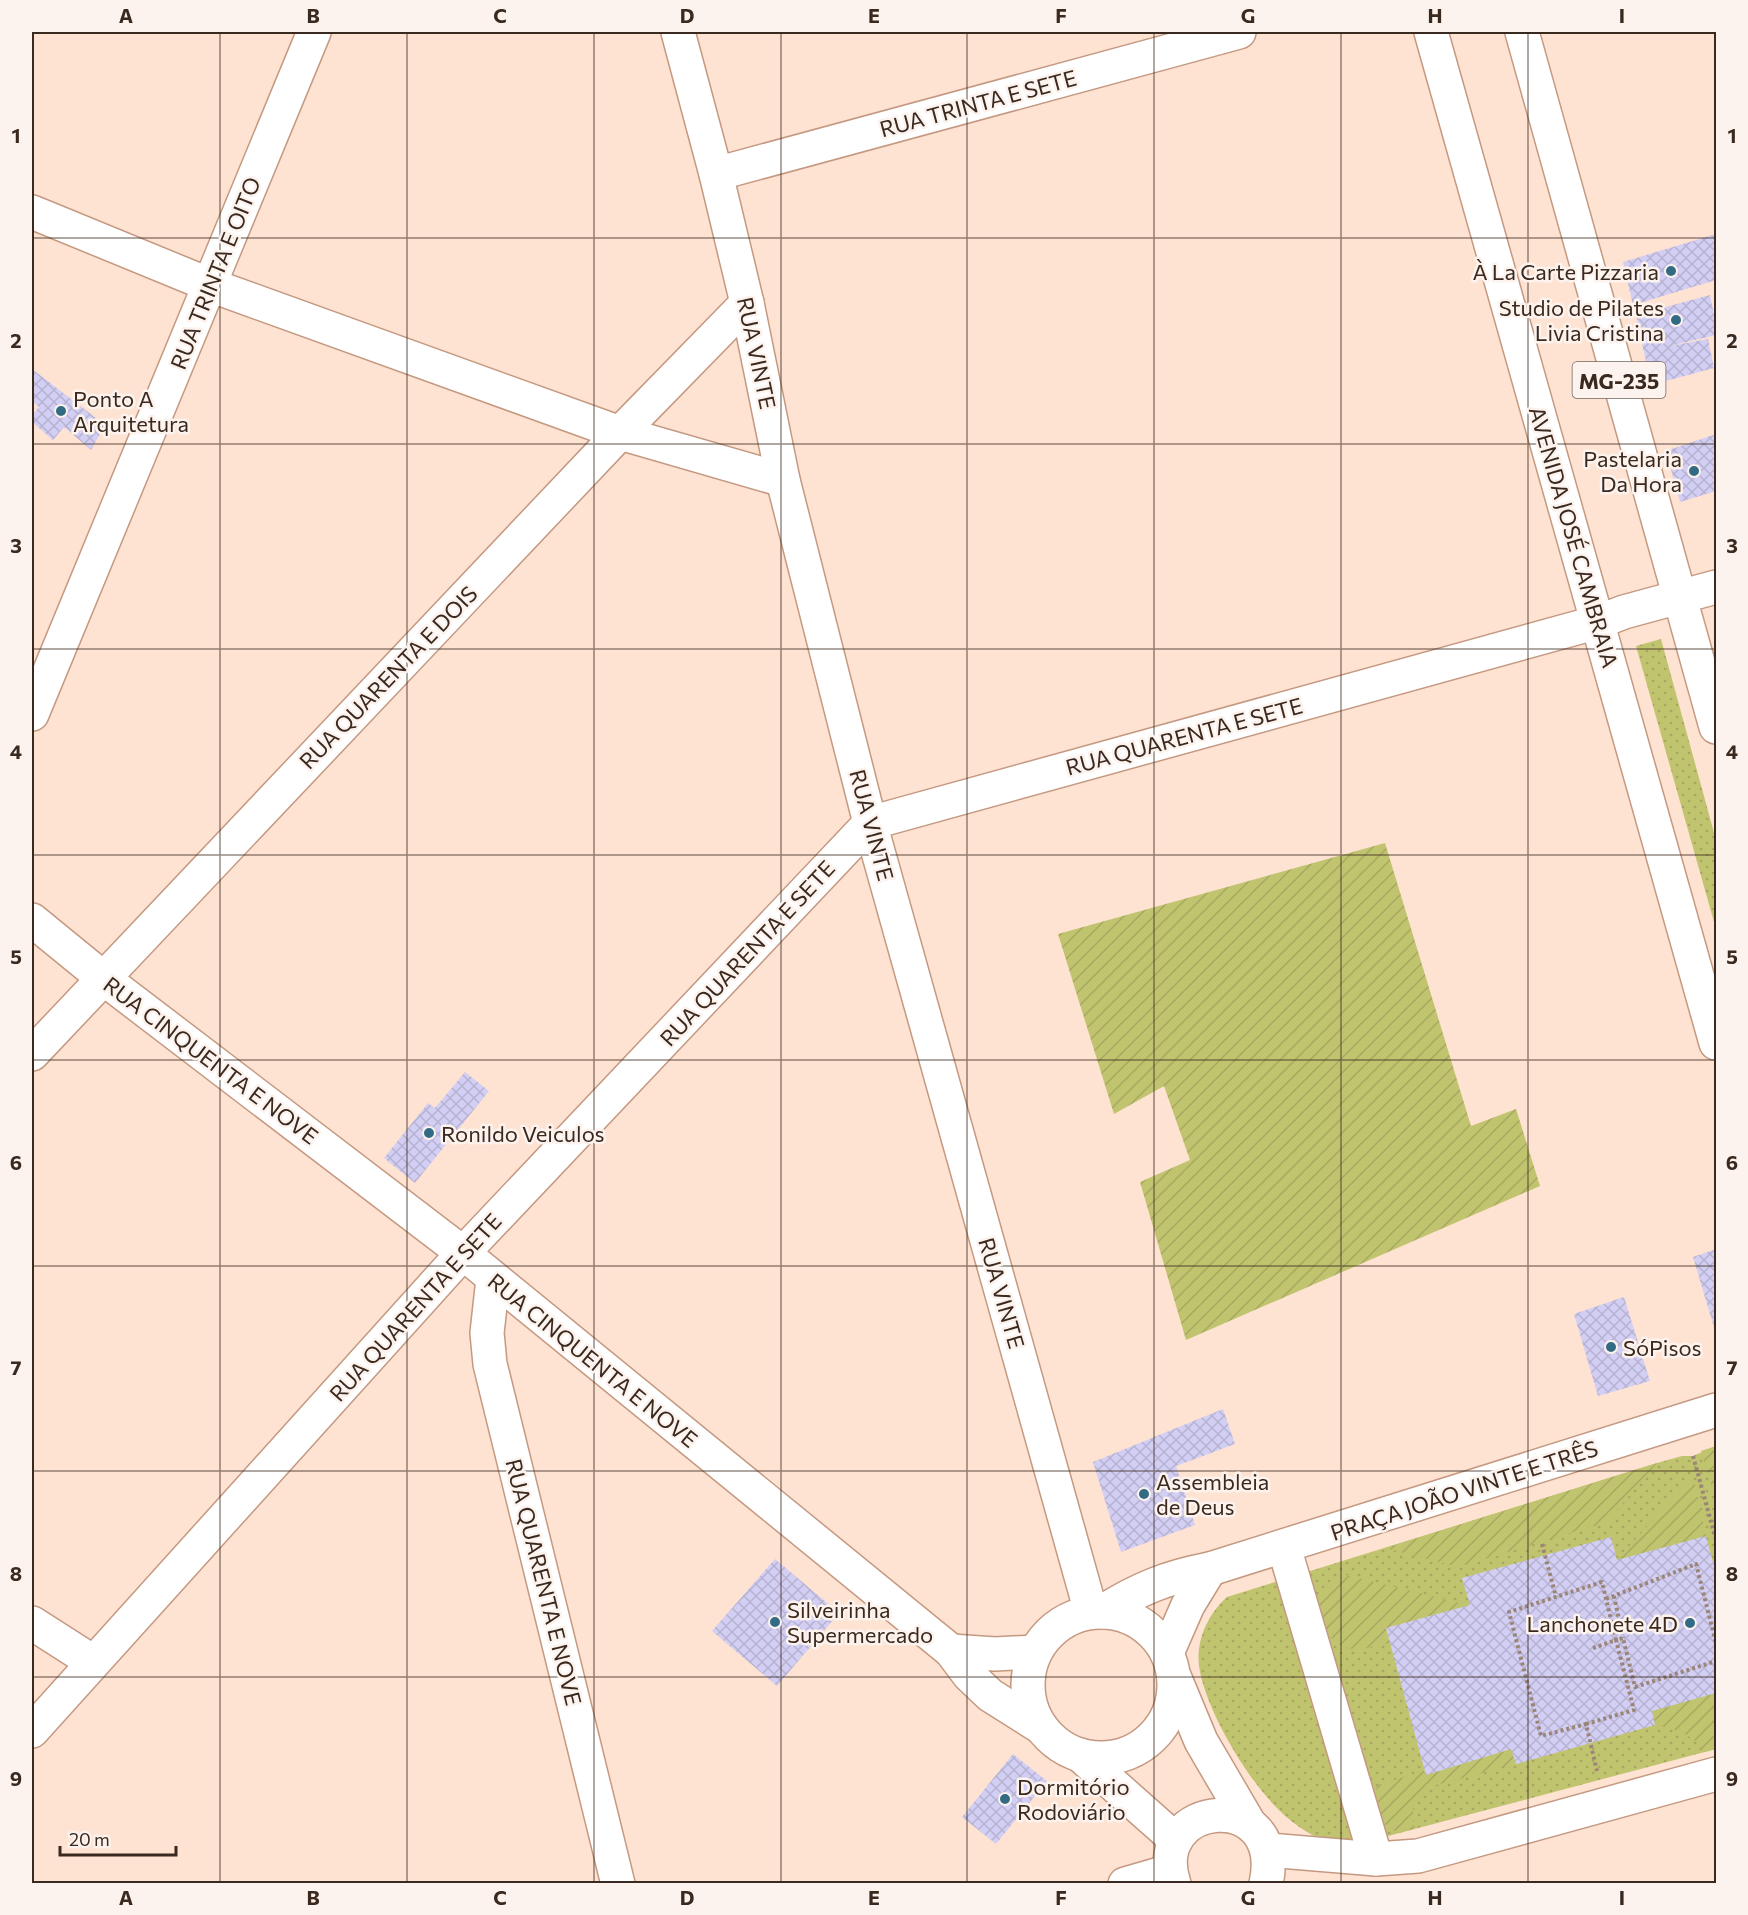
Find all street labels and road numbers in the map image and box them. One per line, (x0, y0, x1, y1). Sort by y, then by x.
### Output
street label: RUA TRINTA E SETE (877, 64, 1079, 142)
street label: RUA TRINTA E OITO (164, 173, 266, 373)
street label: RUA VINTE (732, 294, 782, 412)
road number: MG-235 (1572, 362, 1666, 398)
street label: AVENIDA JOSÉ CAMBRAIA (1524, 403, 1624, 671)
street label: RUA QUARENTA E DOIS (293, 580, 483, 774)
street label: RUA QUARENTA E SETE (1063, 691, 1305, 781)
street label: RUA VINTE (844, 766, 900, 884)
street label: RUA QUARENTA E SETE (654, 855, 840, 1051)
street label: RUA CINQUENTA E NOVE (98, 970, 324, 1150)
street label: RUA QUARENTA E SETE (323, 1207, 507, 1407)
street label: RUA VINTE (973, 1234, 1031, 1352)
street label: RUA CINQUENTA E NOVE (483, 1267, 703, 1453)
street label: PRAÇA JOÃO VINTE E TRÊS (1327, 1434, 1601, 1546)
street label: RUA QUARENTA E NOVE (500, 1456, 588, 1708)

